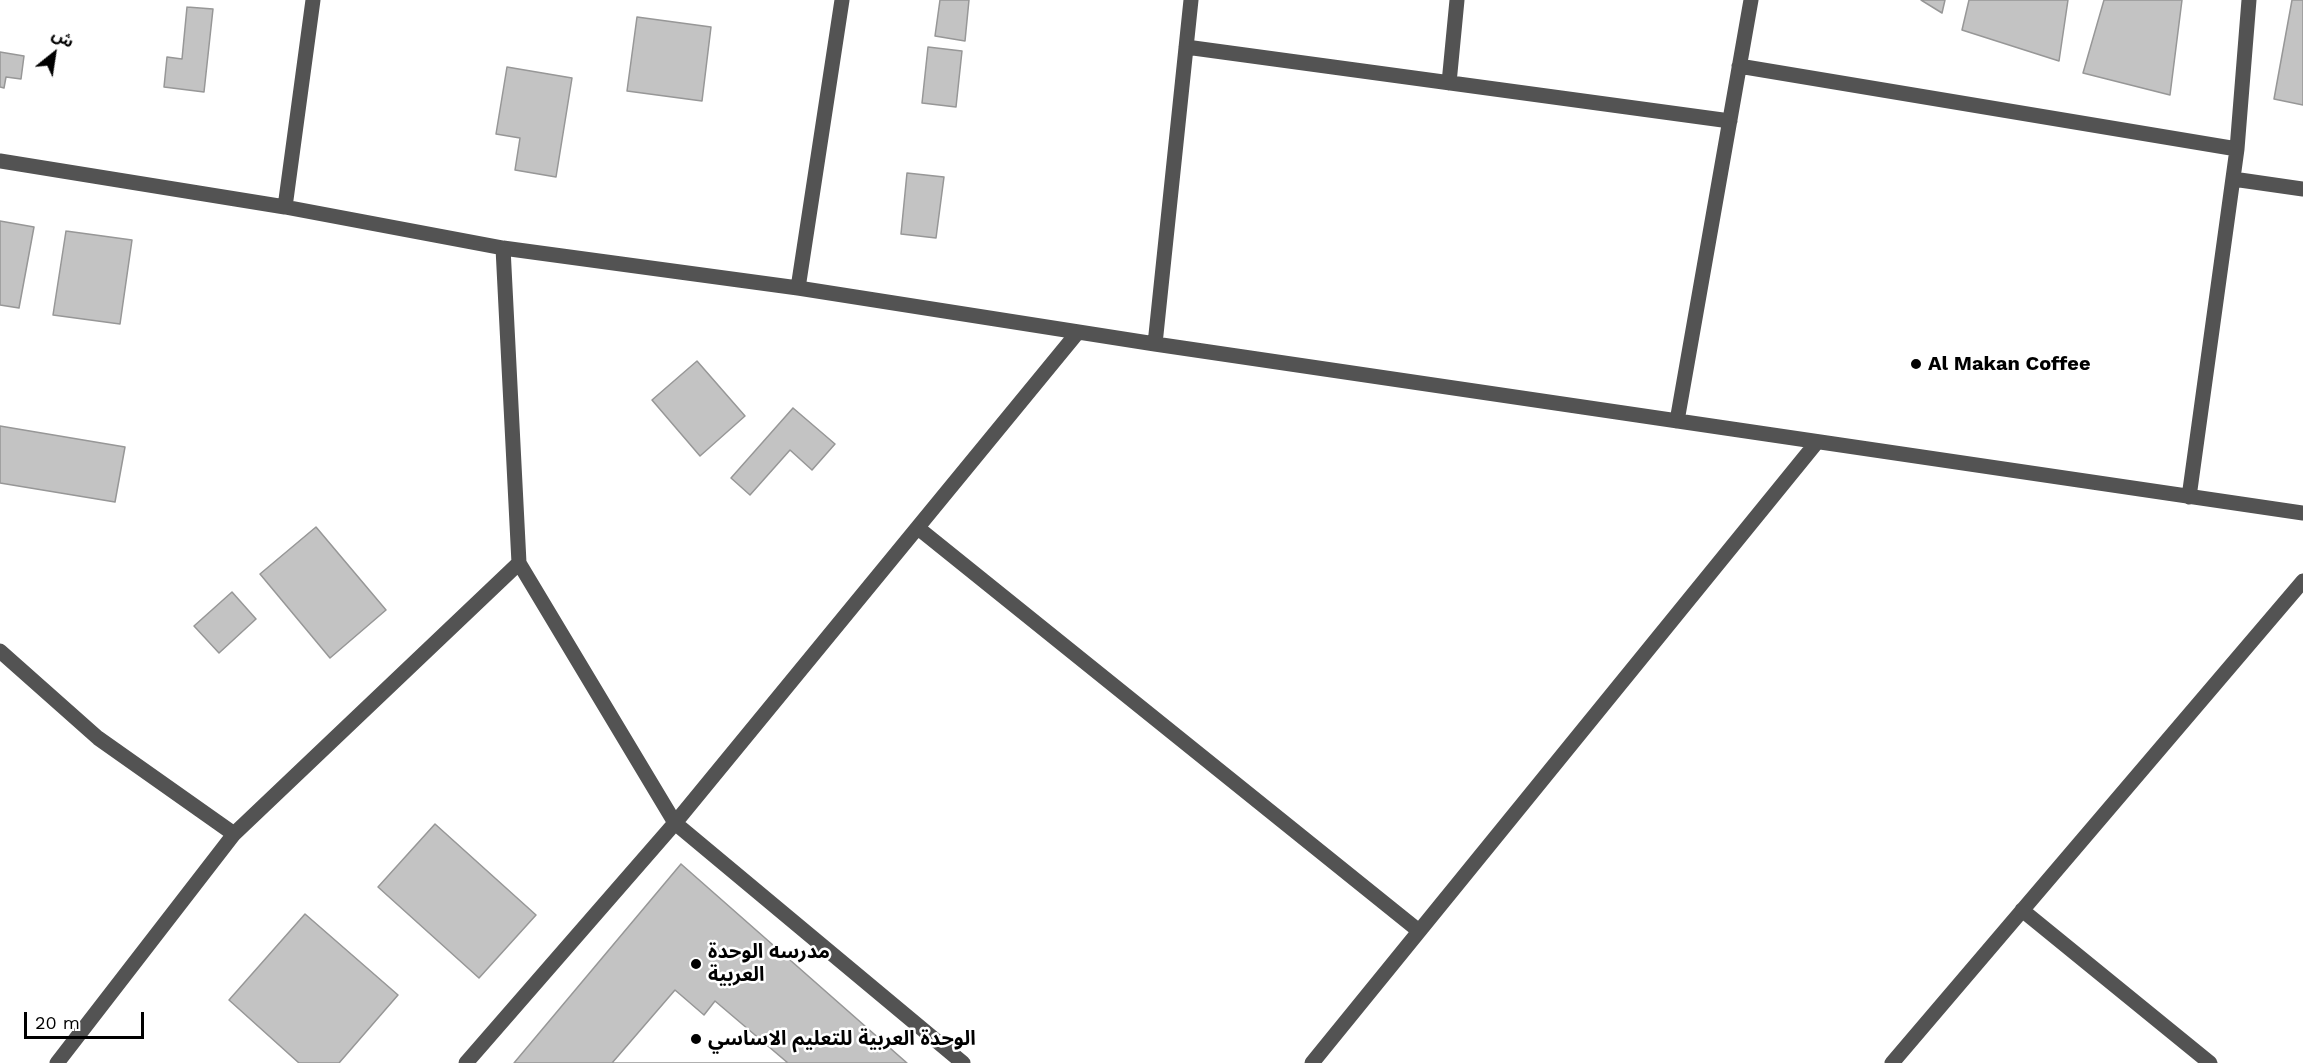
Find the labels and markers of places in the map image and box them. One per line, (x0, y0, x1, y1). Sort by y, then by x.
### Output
place label: Al Makan Coffee (1928, 352, 2091, 376)
marker: Al Makan Coffee (1909, 357, 1923, 371)
place label: مدرسه الوحدة العربية (708, 940, 830, 987)
marker: مدرسه الوحدة العربية (689, 957, 703, 971)
place label: الوحدة العربية للتعليم الاساسي (708, 1027, 976, 1051)
marker: الوحدة العربية للتعليم الاساسي (689, 1032, 703, 1046)

